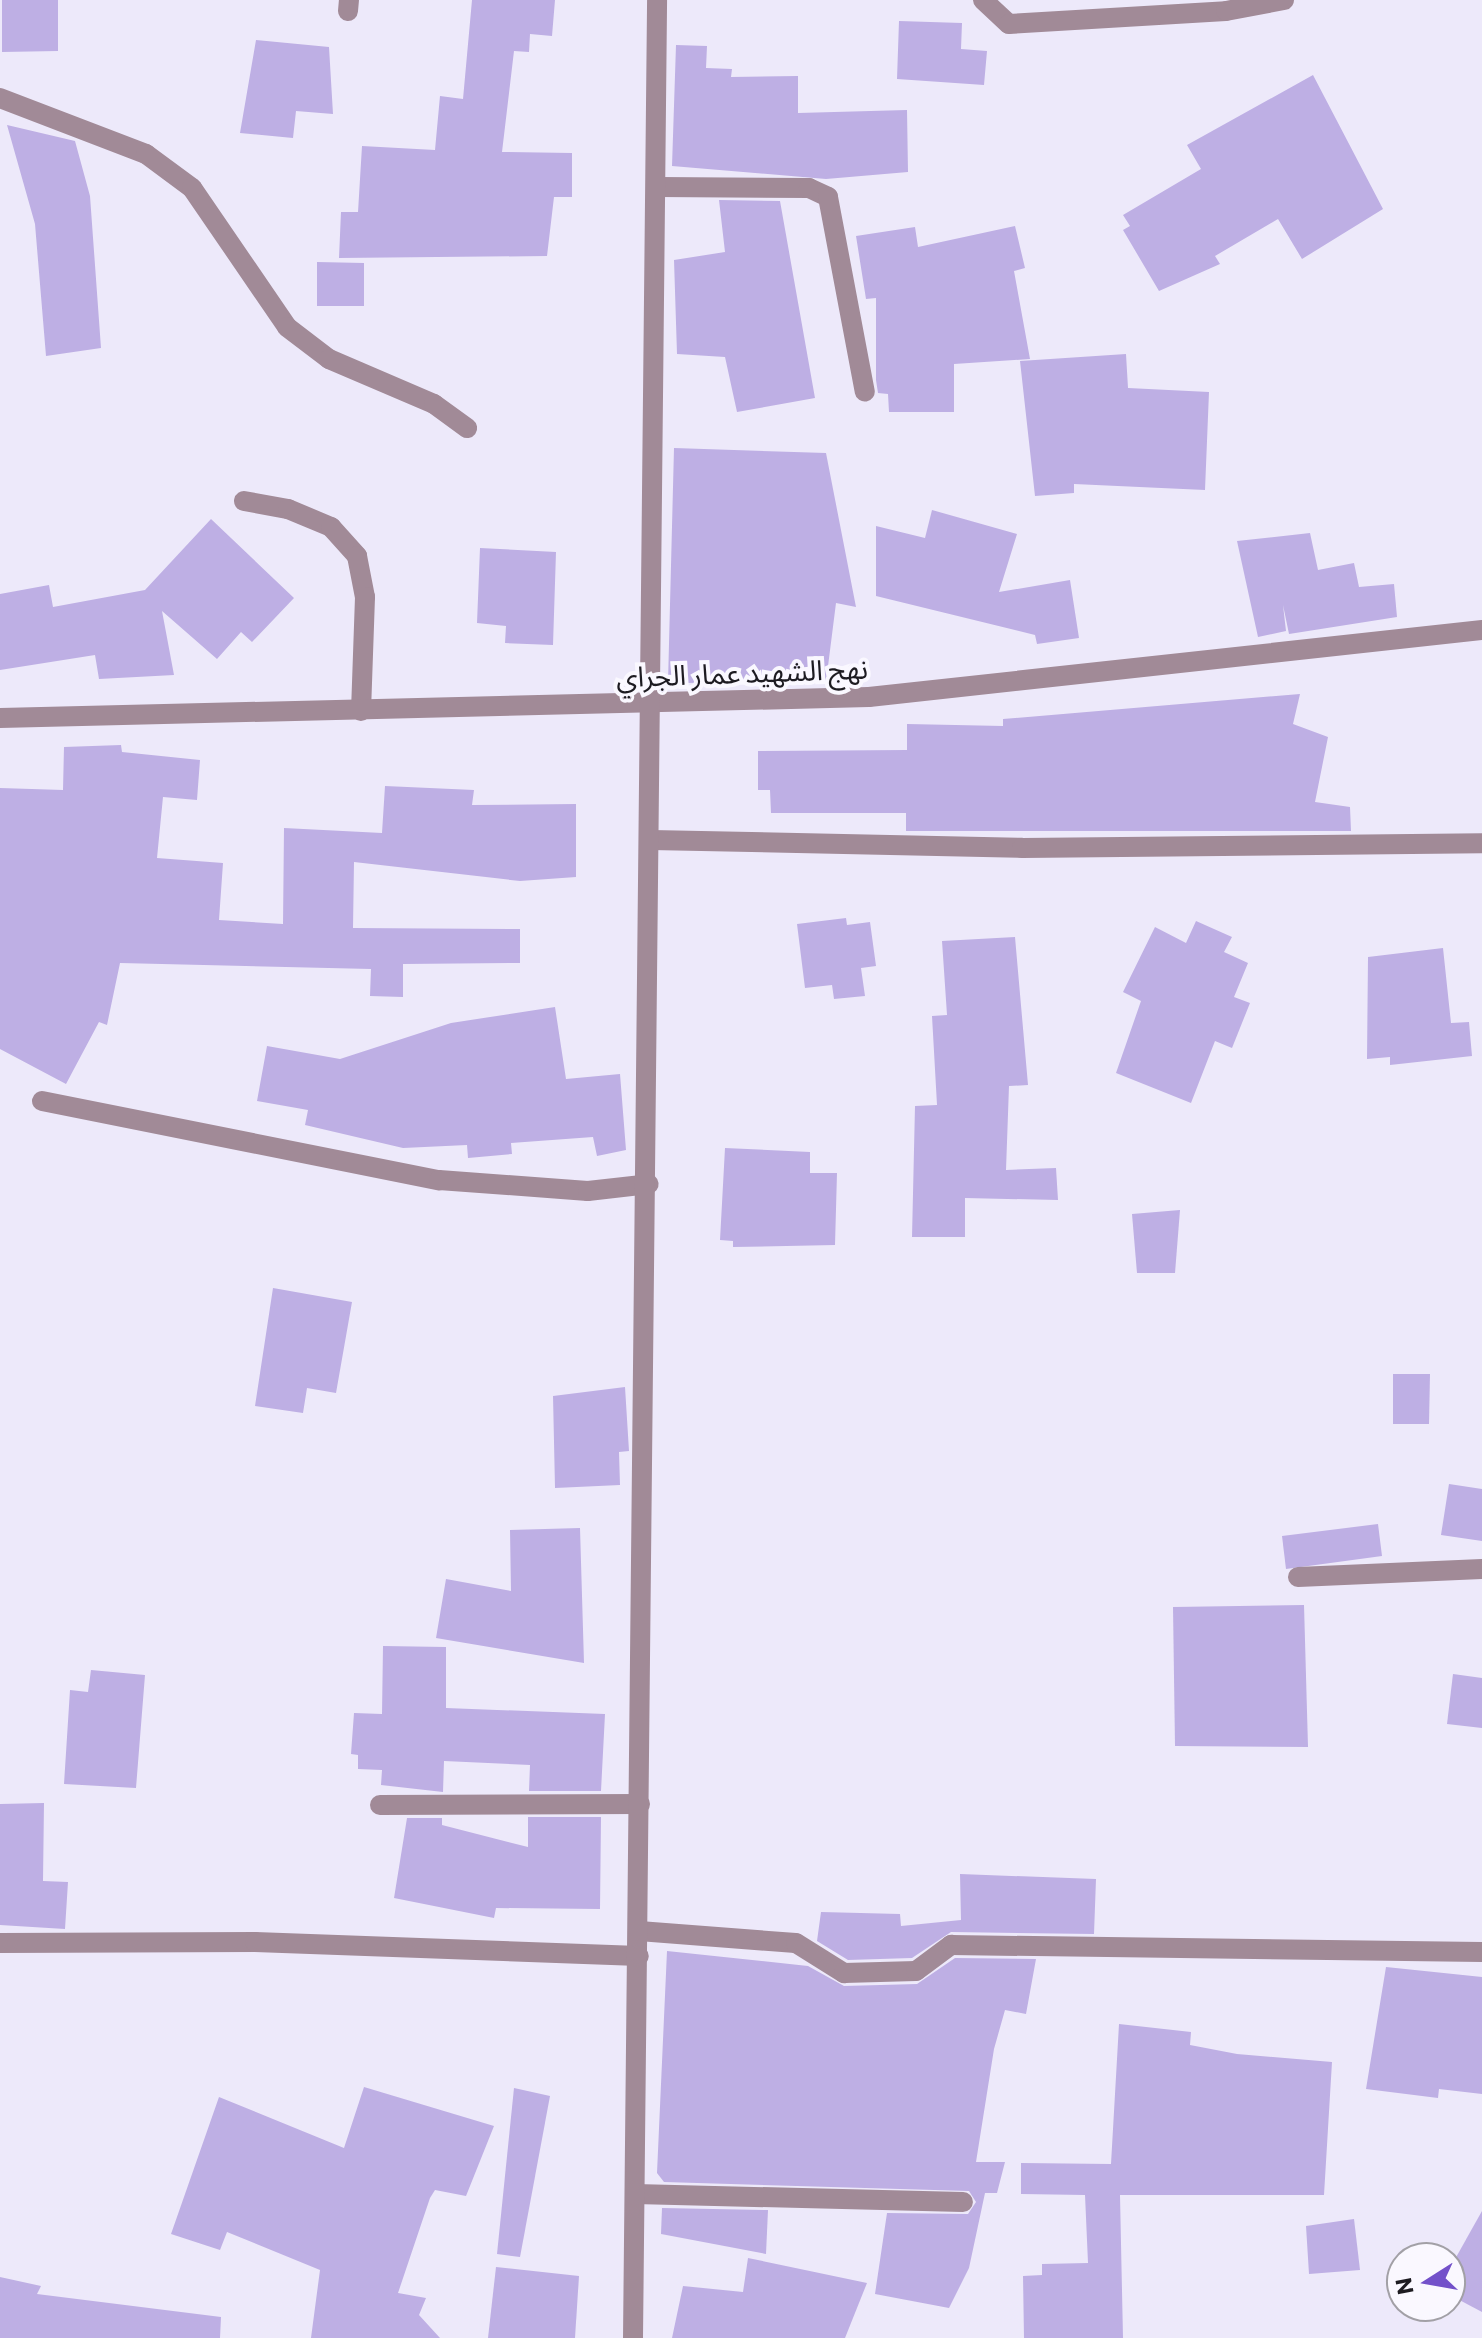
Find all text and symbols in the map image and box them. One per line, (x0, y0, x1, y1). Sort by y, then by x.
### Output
street label: نهج الشهيد عمار الجراي (615, 651, 869, 693)
north arrow (1386, 2242, 1466, 2322)
text: N (1389, 2276, 1419, 2297)

